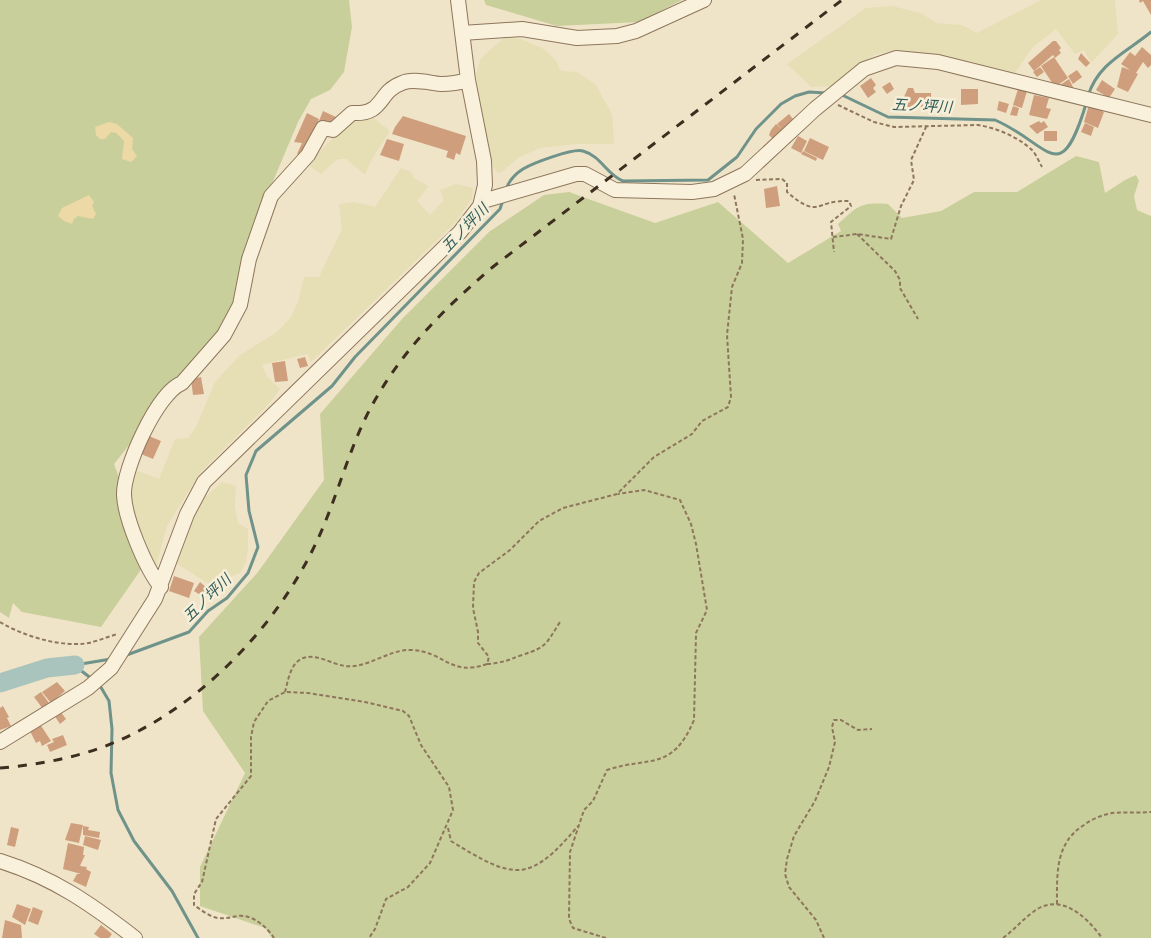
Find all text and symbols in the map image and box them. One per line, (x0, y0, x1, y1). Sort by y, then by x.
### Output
water label: 五ノ坪川 (892, 93, 955, 117)
water label: 五ノ坪川 (436, 197, 494, 256)
water label: 五ノ坪川 (178, 568, 236, 625)

